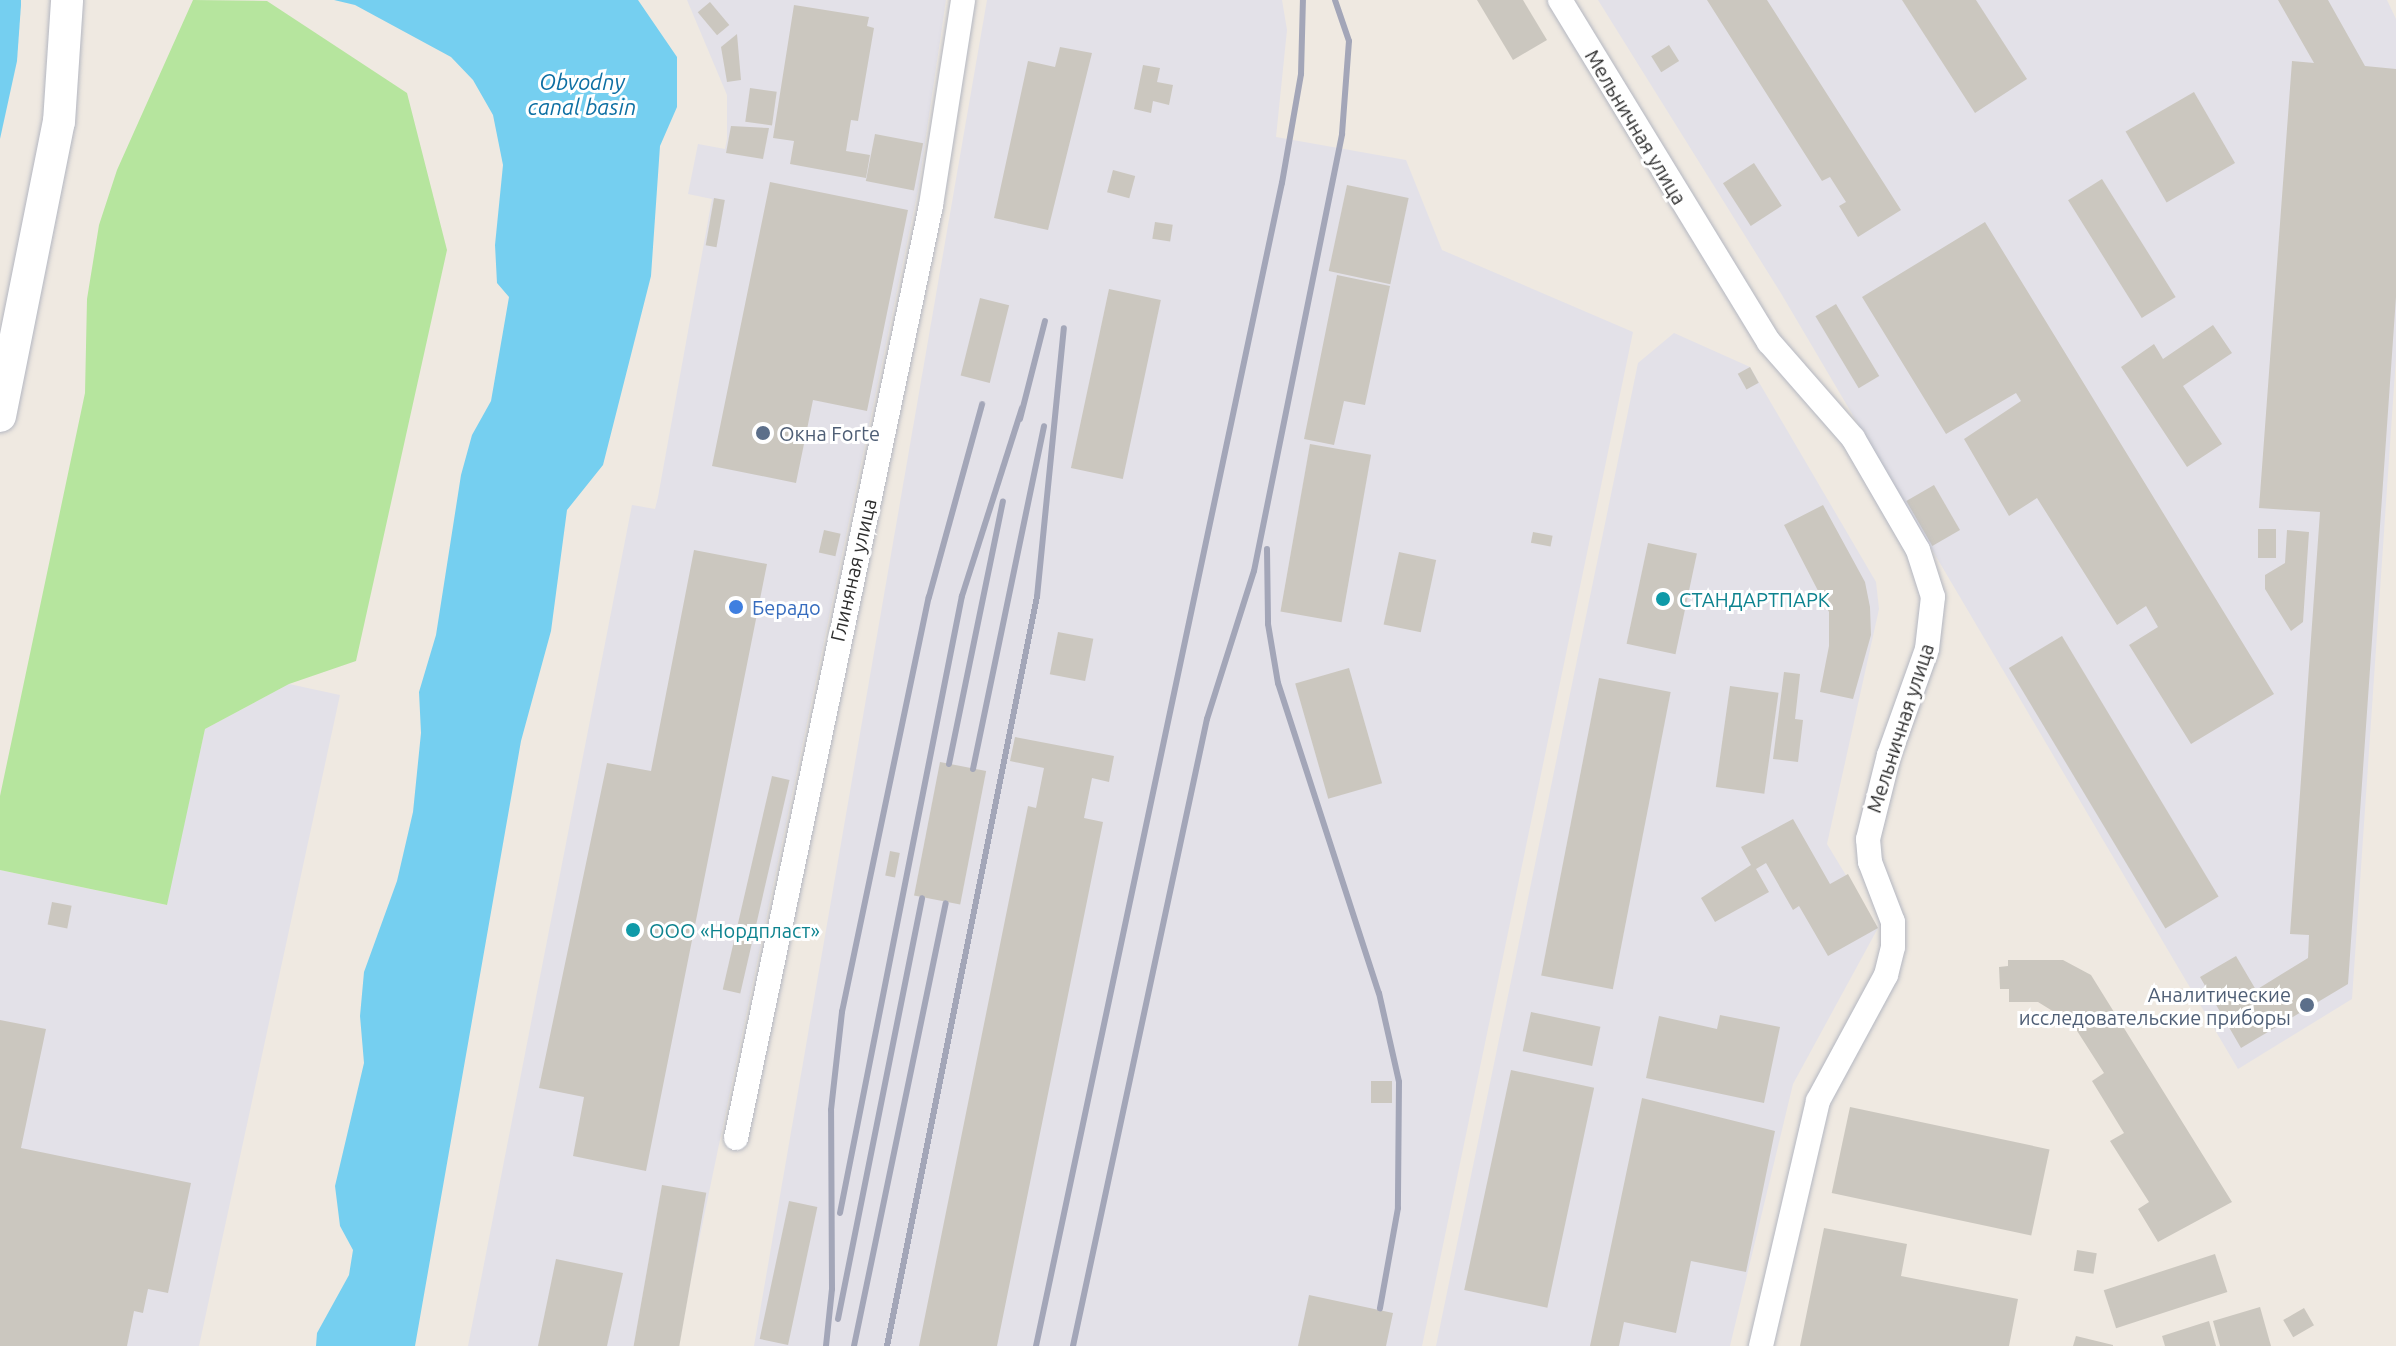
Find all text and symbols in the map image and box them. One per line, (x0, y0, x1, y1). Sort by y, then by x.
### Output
street label: Мельничная улица (1580, 45, 1692, 209)
water label: Obvodny canal basin (528, 68, 636, 120)
place label: Окна Forte (779, 421, 880, 445)
marker: Окна Forte (754, 424, 772, 442)
street label: Глиняная улица (825, 496, 881, 644)
place label: СТАНДАРТПАРК (1679, 587, 1830, 611)
marker: СТАНДАРТПАРК (1654, 590, 1672, 608)
place label: Берадо (752, 595, 821, 619)
marker: Берадо (727, 598, 745, 616)
street label: Мельничная улица (1861, 640, 1939, 816)
place label: ООО «Нордпласт» (649, 918, 820, 942)
marker: ООО «Нордпласт» (624, 921, 642, 939)
place label: Аналитические исследовательские приборы (2019, 982, 2291, 1029)
marker: Аналитические исследовательские приборы (2298, 996, 2316, 1014)

